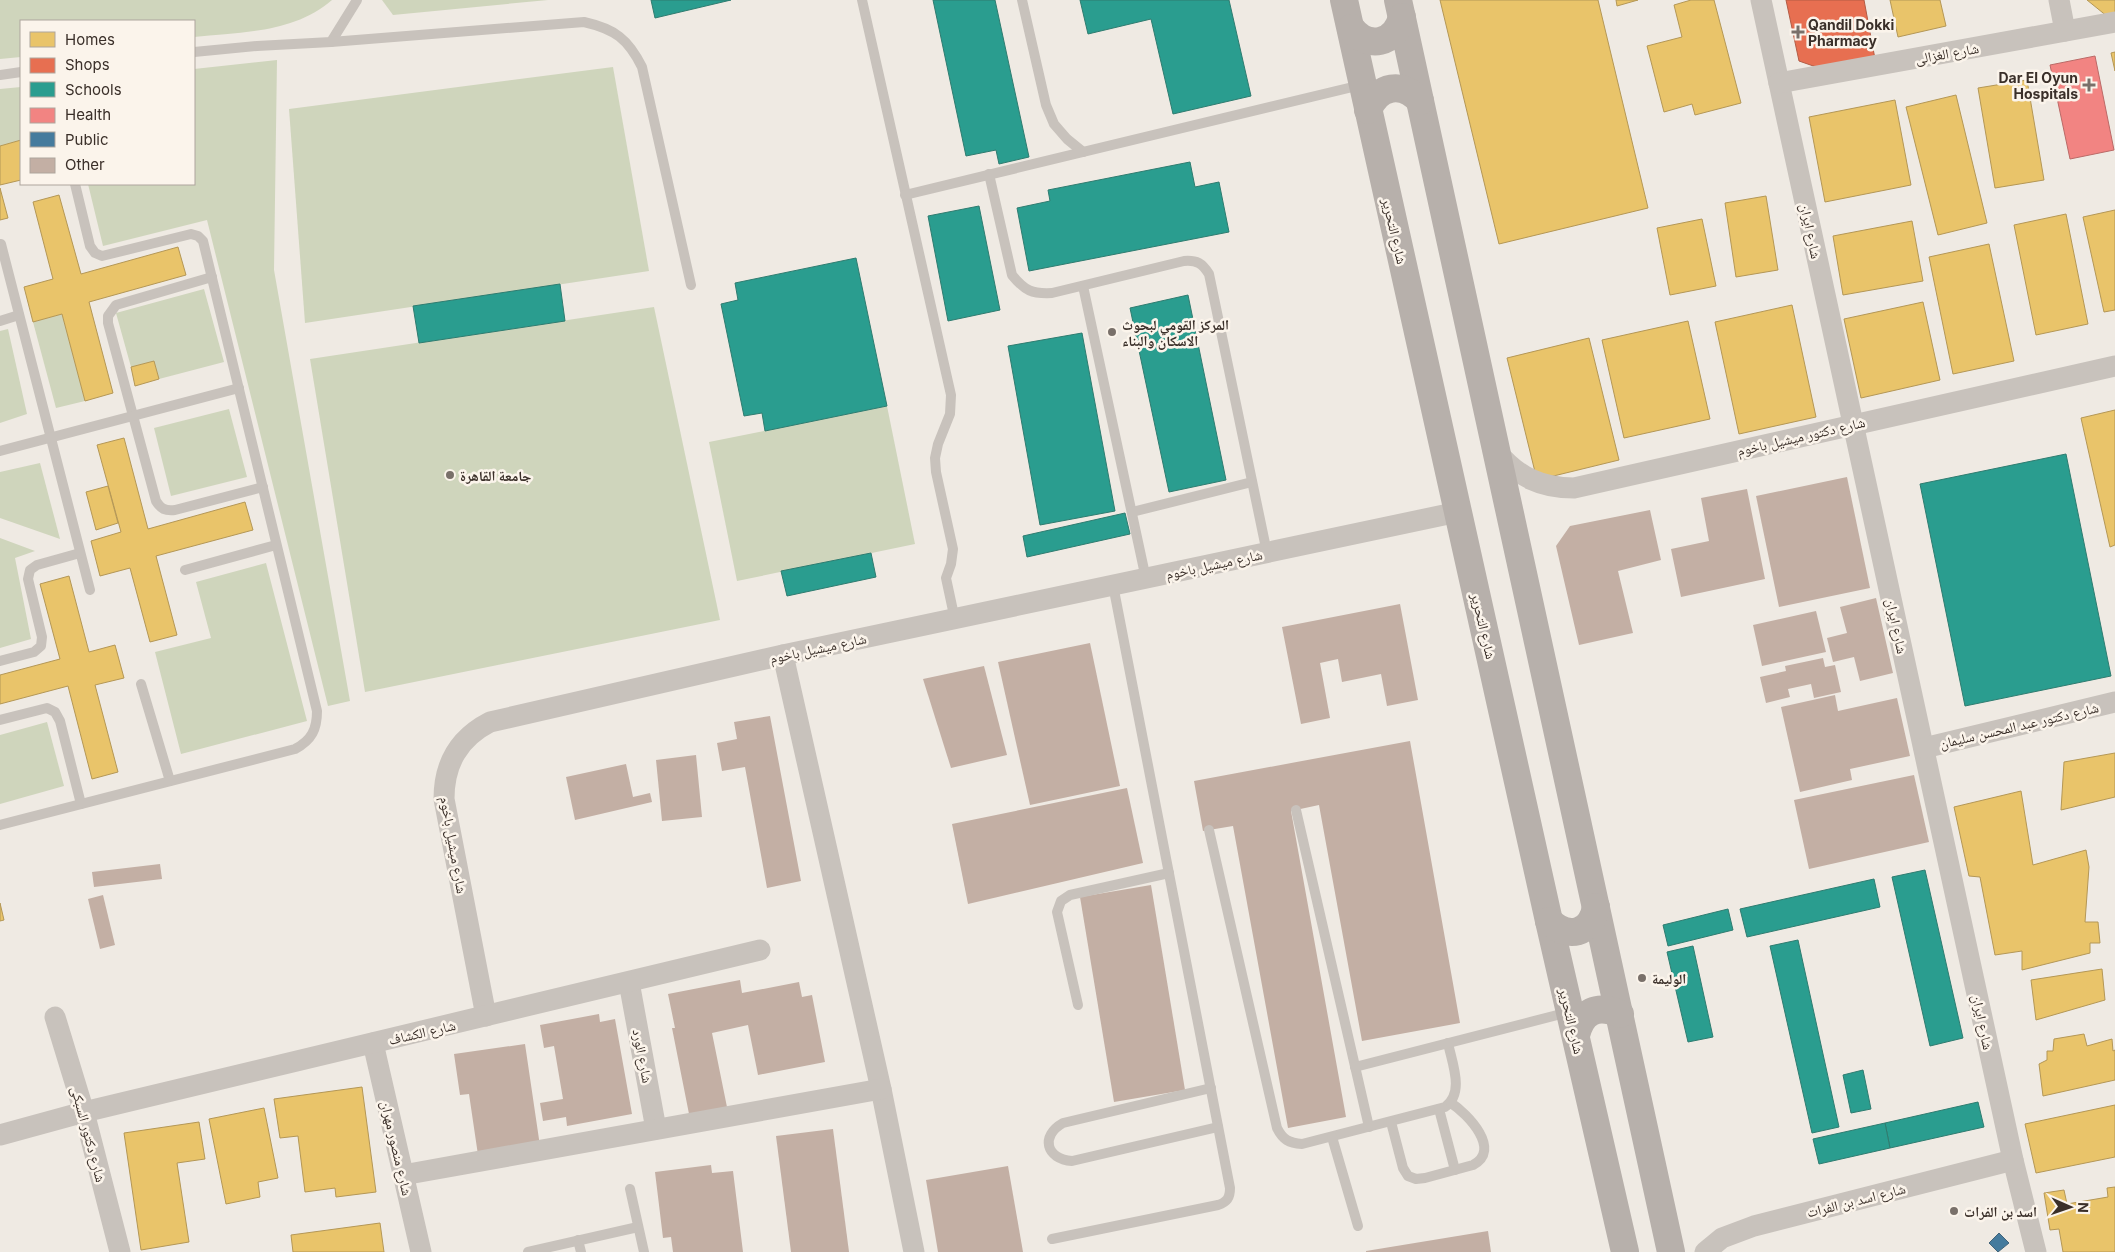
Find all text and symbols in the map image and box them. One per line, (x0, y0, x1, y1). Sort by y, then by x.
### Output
place label: Qandil Dokki Pharmacy (1808, 16, 1894, 49)
legend (20, 20, 195, 185)
marker: Qandil Dokki Pharmacy (1792, 26, 1804, 38)
text: Homes (65, 30, 115, 49)
street label: شارع الغزالى (1914, 39, 1980, 69)
text: Shops (65, 55, 110, 74)
place label: Dar El Oyun Hospitals (1998, 69, 2078, 102)
marker: Dar El Oyun Hospitals (2082, 78, 2096, 92)
text: Schools (65, 80, 122, 99)
text: Health (65, 105, 111, 124)
text: Public (65, 130, 108, 149)
text: Other (65, 155, 105, 174)
street label: شارع التحرير (1377, 195, 1411, 266)
street label: شارع ايران (1795, 202, 1825, 261)
place label: المركز القومي لبحوث الاسكان والبناء (1122, 316, 1229, 350)
marker: المركز القومي لبحوث الاسكان والبناء (1106, 326, 1118, 338)
street label: شارع دكتور ميشيل باخوم (1735, 413, 1867, 461)
place label: جامعة القاهرة (460, 467, 531, 484)
marker: جامعة القاهرة (444, 469, 456, 481)
street label: شارع ميشيل باخوم (1164, 545, 1264, 584)
street label: شارع التحرير (1466, 590, 1500, 661)
street label: شارع ايران (1881, 597, 1911, 656)
street label: شارع ميشيل باخوم (768, 629, 868, 668)
street label: شارع دكتور عبد المحسن سليمان (1938, 698, 2101, 754)
street label: شارع ميشيل باخوم (435, 795, 471, 895)
place label: الوليمة (1652, 970, 1686, 987)
marker: الوليمة (1636, 972, 1648, 984)
street label: شارع التحرير (1554, 985, 1588, 1056)
street label: شارع ايران (1967, 993, 1997, 1052)
street label: شارع الكشاف (387, 1016, 457, 1050)
street label: شارع الورد (627, 1028, 657, 1085)
street label: شارع دكتور السبكى (66, 1084, 110, 1184)
street label: شارع منصور مهران (376, 1099, 416, 1197)
street label: شارع اسد بن الفرات (1805, 1180, 1908, 1222)
north arrow (2045, 1182, 2095, 1232)
text: N (2075, 1202, 2092, 1213)
place label: اسد بن الفرات (1964, 1203, 2037, 1221)
marker: اسد بن الفرات (1948, 1205, 1960, 1217)

